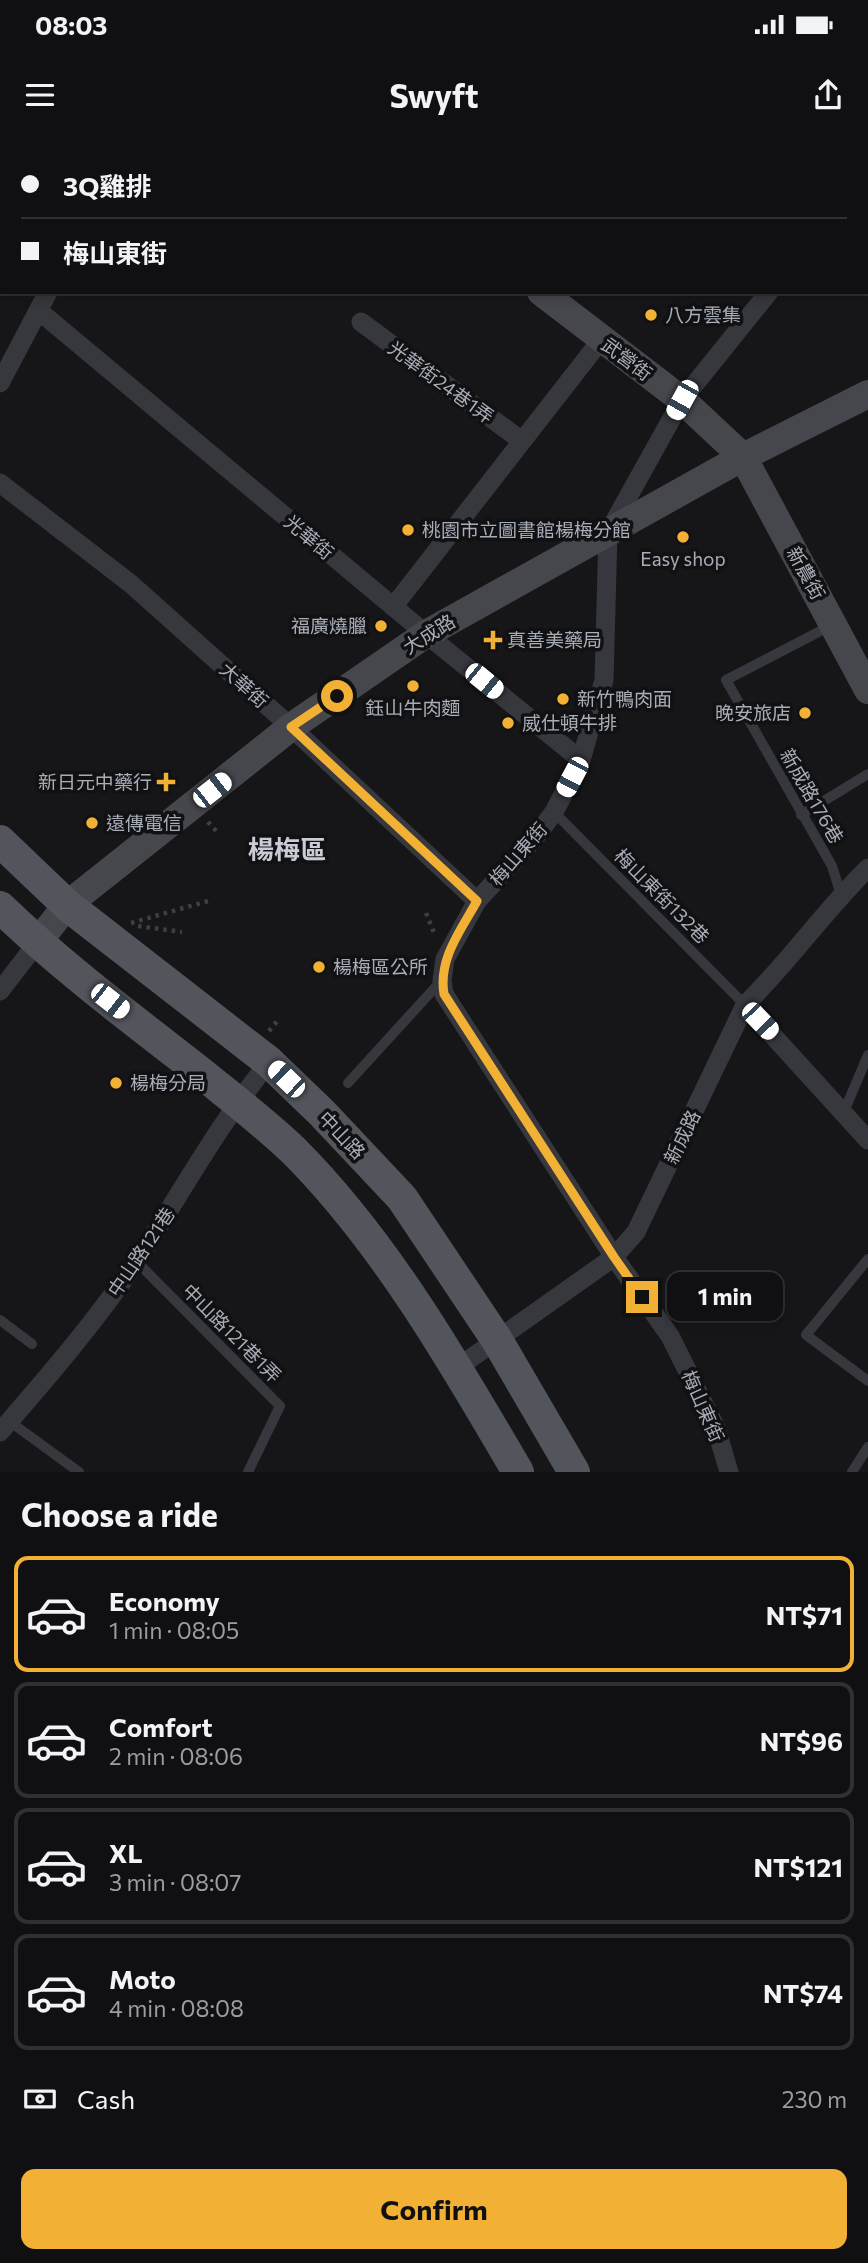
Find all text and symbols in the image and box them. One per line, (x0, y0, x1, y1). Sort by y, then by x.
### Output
text: 08:03 (35, 9, 108, 40)
text: Swyft (389, 75, 479, 115)
icon: menu (21, 76, 59, 114)
icon: share (809, 76, 847, 114)
text: 3Q雞排 (63, 170, 151, 201)
text: 梅山東街 (63, 237, 167, 268)
place label: 八方雲集 (665, 303, 741, 326)
marker: 八方雲集 (643, 307, 659, 323)
street label: 武營街 (598, 332, 657, 385)
street label: 光華街24巷1弄 (384, 336, 499, 428)
car (663, 377, 702, 423)
street label: 光華街 (280, 509, 339, 564)
place label: 桃園市立圖書館楊梅分館 (422, 518, 631, 541)
marker: 桃園市立圖書館楊梅分館 (400, 522, 416, 538)
marker: Easy shop (675, 529, 691, 545)
street label: 新農街 (783, 542, 830, 603)
place label: Easy shop (640, 547, 726, 570)
street label: 大成路 (398, 609, 459, 658)
place label: 福廣燒臘 (291, 614, 367, 637)
marker: 福廣燒臘 (373, 618, 389, 634)
place label: 真善美藥局 (507, 628, 602, 651)
marker: 真善美藥局 (485, 632, 501, 648)
street label: 大華街 (215, 657, 273, 712)
car (462, 660, 507, 702)
marker: 鈺山牛肉麵 (405, 678, 421, 694)
route start (321, 680, 353, 712)
place label: 新竹鴨肉面 (577, 687, 672, 710)
marker: 新竹鴨肉面 (555, 691, 571, 707)
place label: 鈺山牛肉麵 (365, 696, 461, 719)
place label: 晚安旅店 (715, 701, 791, 724)
marker: 晚安旅店 (797, 705, 813, 721)
place label: 威仕頓牛排 (522, 711, 617, 734)
marker: 威仕頓牛排 (500, 715, 516, 731)
street label: 新成路176巷 (776, 744, 849, 847)
car (553, 754, 592, 800)
car (189, 769, 236, 811)
place label: 新日元中藥行 (38, 770, 152, 793)
marker: 新日元中藥行 (158, 774, 174, 790)
place label: 遠傳電信 (106, 811, 182, 834)
marker: 遠傳電信 (84, 815, 100, 831)
street label: 梅山東街 (484, 817, 551, 890)
district label: 楊梅區 (248, 833, 326, 864)
street label: 梅山東街132巷 (610, 844, 714, 948)
place label: 楊梅區公所 (333, 955, 428, 978)
marker: 楊梅區公所 (311, 959, 327, 975)
car (87, 980, 134, 1022)
car (738, 999, 783, 1043)
car (264, 1057, 309, 1101)
place label: 楊梅分局 (130, 1071, 206, 1094)
marker: 楊梅分局 (108, 1075, 124, 1091)
street label: 中山路 (314, 1106, 370, 1163)
street label: 新成路 (659, 1106, 704, 1167)
street label: 中山路121巷 (102, 1203, 179, 1301)
callout: 1 min (666, 1272, 782, 1322)
street label: 中山路121巷1弄 (178, 1279, 286, 1387)
route end (626, 1281, 658, 1313)
text: 1 min (698, 1282, 752, 1310)
street label: 梅山東街 (677, 1366, 729, 1445)
text: Choose a ride (21, 1494, 218, 1534)
icon: car (25, 1583, 88, 1646)
text: Economy (109, 1585, 220, 1616)
text: NT$71 (766, 1599, 843, 1630)
text: 1 min · 08:05 (109, 1616, 239, 1644)
icon: car (25, 1709, 88, 1772)
text: Comfort (109, 1711, 212, 1742)
text: NT$96 (760, 1725, 843, 1756)
text: 2 min · 08:06 (109, 1742, 243, 1770)
icon: car (25, 1835, 88, 1898)
text: XL (109, 1837, 143, 1868)
text: NT$121 (753, 1851, 843, 1882)
text: 3 min · 08:07 (109, 1868, 241, 1896)
icon: car (25, 1961, 88, 2024)
text: Moto (109, 1963, 176, 1994)
text: NT$74 (763, 1977, 843, 2008)
text: 4 min · 08:08 (109, 1994, 244, 2022)
icon: cash (21, 2080, 59, 2118)
text: Cash (77, 2083, 135, 2114)
text: 230 m (782, 2085, 847, 2113)
button: Confirm (21, 2169, 847, 2249)

